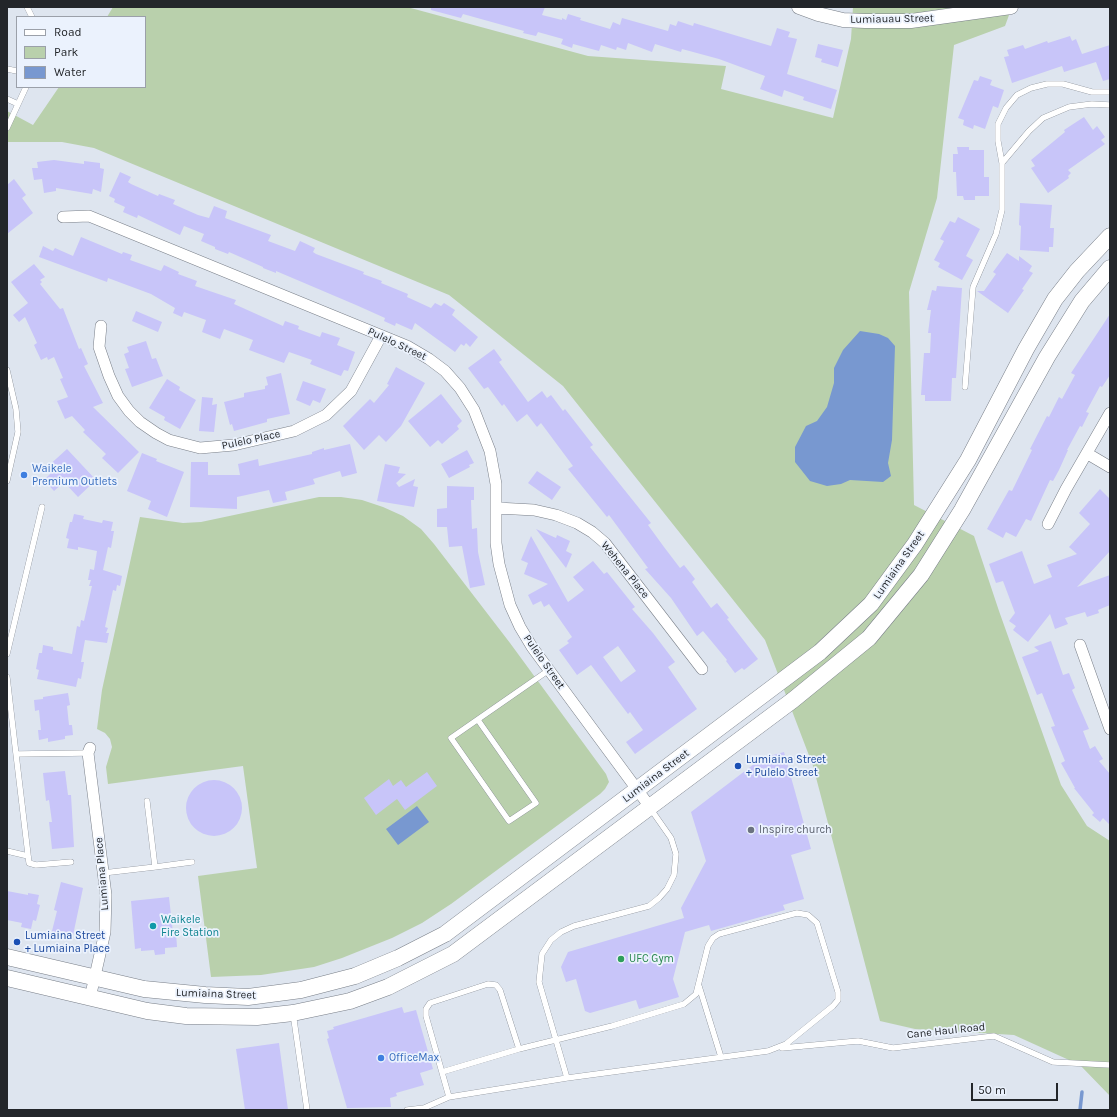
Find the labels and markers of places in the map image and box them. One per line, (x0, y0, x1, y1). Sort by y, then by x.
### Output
place label: Waikele Premium Outlets (32, 462, 117, 488)
marker: Waikele Premium Outlets (19, 470, 29, 480)
place label: Lumiaina Street + Pulelo Street (746, 753, 826, 779)
marker: Lumiaina Street + Pulelo Street (733, 761, 743, 771)
place label: Inspire church (759, 823, 832, 837)
marker: Inspire church (746, 825, 756, 835)
place label: Waikele Fire Station (161, 913, 219, 939)
marker: Waikele Fire Station (148, 921, 158, 931)
place label: Lumiaina Street + Lumiaina Place (25, 929, 110, 955)
marker: Lumiaina Street + Lumiaina Place (12, 937, 22, 947)
place label: UFC Gym (629, 952, 674, 966)
marker: UFC Gym (616, 954, 626, 964)
place label: OfficeMax (389, 1051, 439, 1065)
marker: OfficeMax (376, 1053, 386, 1063)

